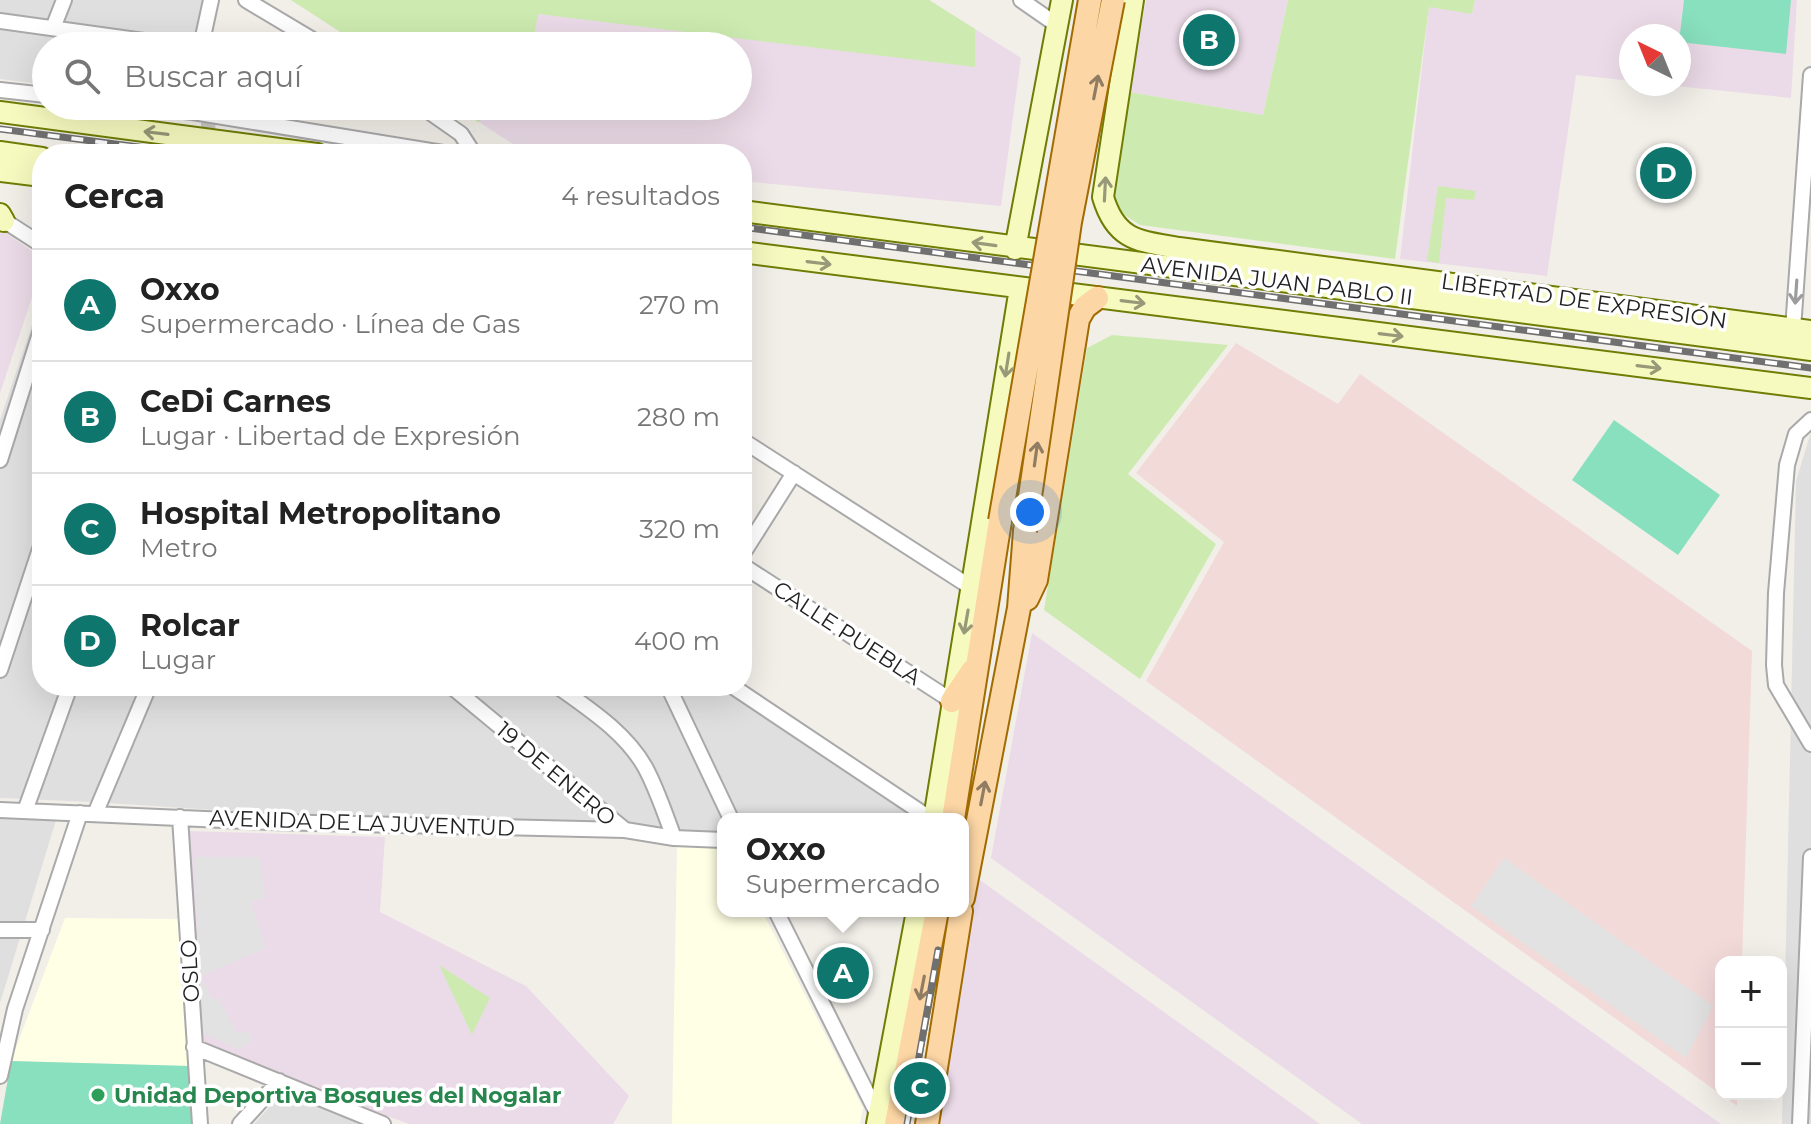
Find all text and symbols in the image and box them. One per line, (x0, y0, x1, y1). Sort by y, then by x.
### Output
pin: B (1183, 10, 1235, 70)
north arrow (1619, 24, 1691, 96)
search box (32, 32, 752, 120)
icon: search (60, 54, 104, 98)
text: Buscar aquí (124, 58, 302, 95)
one-way arrow (1089, 75, 1104, 100)
one-way arrow (144, 125, 170, 140)
pin: D (1640, 143, 1692, 203)
text: Cerca (64, 175, 165, 217)
one-way arrow (1098, 176, 1113, 203)
text: 4 resultados (561, 180, 720, 212)
one-way arrow (971, 237, 998, 252)
street label: AVENIDA JUAN PABLO II (1140, 251, 1414, 311)
one-way arrow (805, 255, 832, 270)
street label: LIBERTAD DE EXPRESIÓN (1439, 268, 1729, 334)
text: Oxxo (140, 271, 220, 308)
one-way arrow (1788, 278, 1803, 305)
text: A (80, 289, 100, 321)
text: 270 m (639, 289, 720, 321)
one-way arrow (1120, 295, 1145, 310)
text: Supermercado · Línea de Gas (140, 308, 520, 340)
one-way arrow (1377, 327, 1404, 342)
one-way arrow (998, 352, 1013, 377)
one-way arrow (1636, 360, 1661, 375)
text: CeDi Carnes (140, 383, 331, 420)
text: B (80, 401, 100, 433)
text: 280 m (637, 401, 720, 433)
text: Lugar · Libertad de Expresión (140, 420, 521, 452)
one-way arrow (1029, 442, 1044, 467)
your location (1010, 492, 1050, 532)
text: Hospital Metropolitano (140, 495, 501, 532)
text: C (81, 513, 99, 545)
text: 320 m (639, 513, 720, 545)
text: Metro (140, 532, 218, 564)
street label: CALLE PUEBLA (768, 575, 926, 691)
text: Rolcar (140, 607, 240, 644)
one-way arrow (958, 609, 973, 634)
text: D (79, 625, 101, 657)
text: 400 m (634, 625, 720, 657)
text: Lugar (140, 644, 216, 676)
street label: 19 DE ENERO (491, 716, 621, 832)
one-way arrow (976, 781, 991, 807)
street label: AVENIDA DE LA JUVENTUD (209, 804, 515, 842)
popup (717, 813, 969, 917)
text: Oxxo (746, 831, 826, 868)
text: Supermercado (746, 868, 940, 900)
street label: OSLO (175, 939, 205, 1003)
pin: A (817, 943, 869, 1003)
map controls (1715, 956, 1787, 1100)
button: + (1715, 956, 1787, 1028)
one-way arrow (914, 974, 929, 1000)
button: − (1715, 1028, 1787, 1100)
pin: C (894, 1058, 946, 1118)
place label: Unidad Deportiva Bosques del Nogalar (114, 1082, 561, 1109)
marker: Unidad Deportiva Bosques del Nogalar (89, 1086, 107, 1104)

